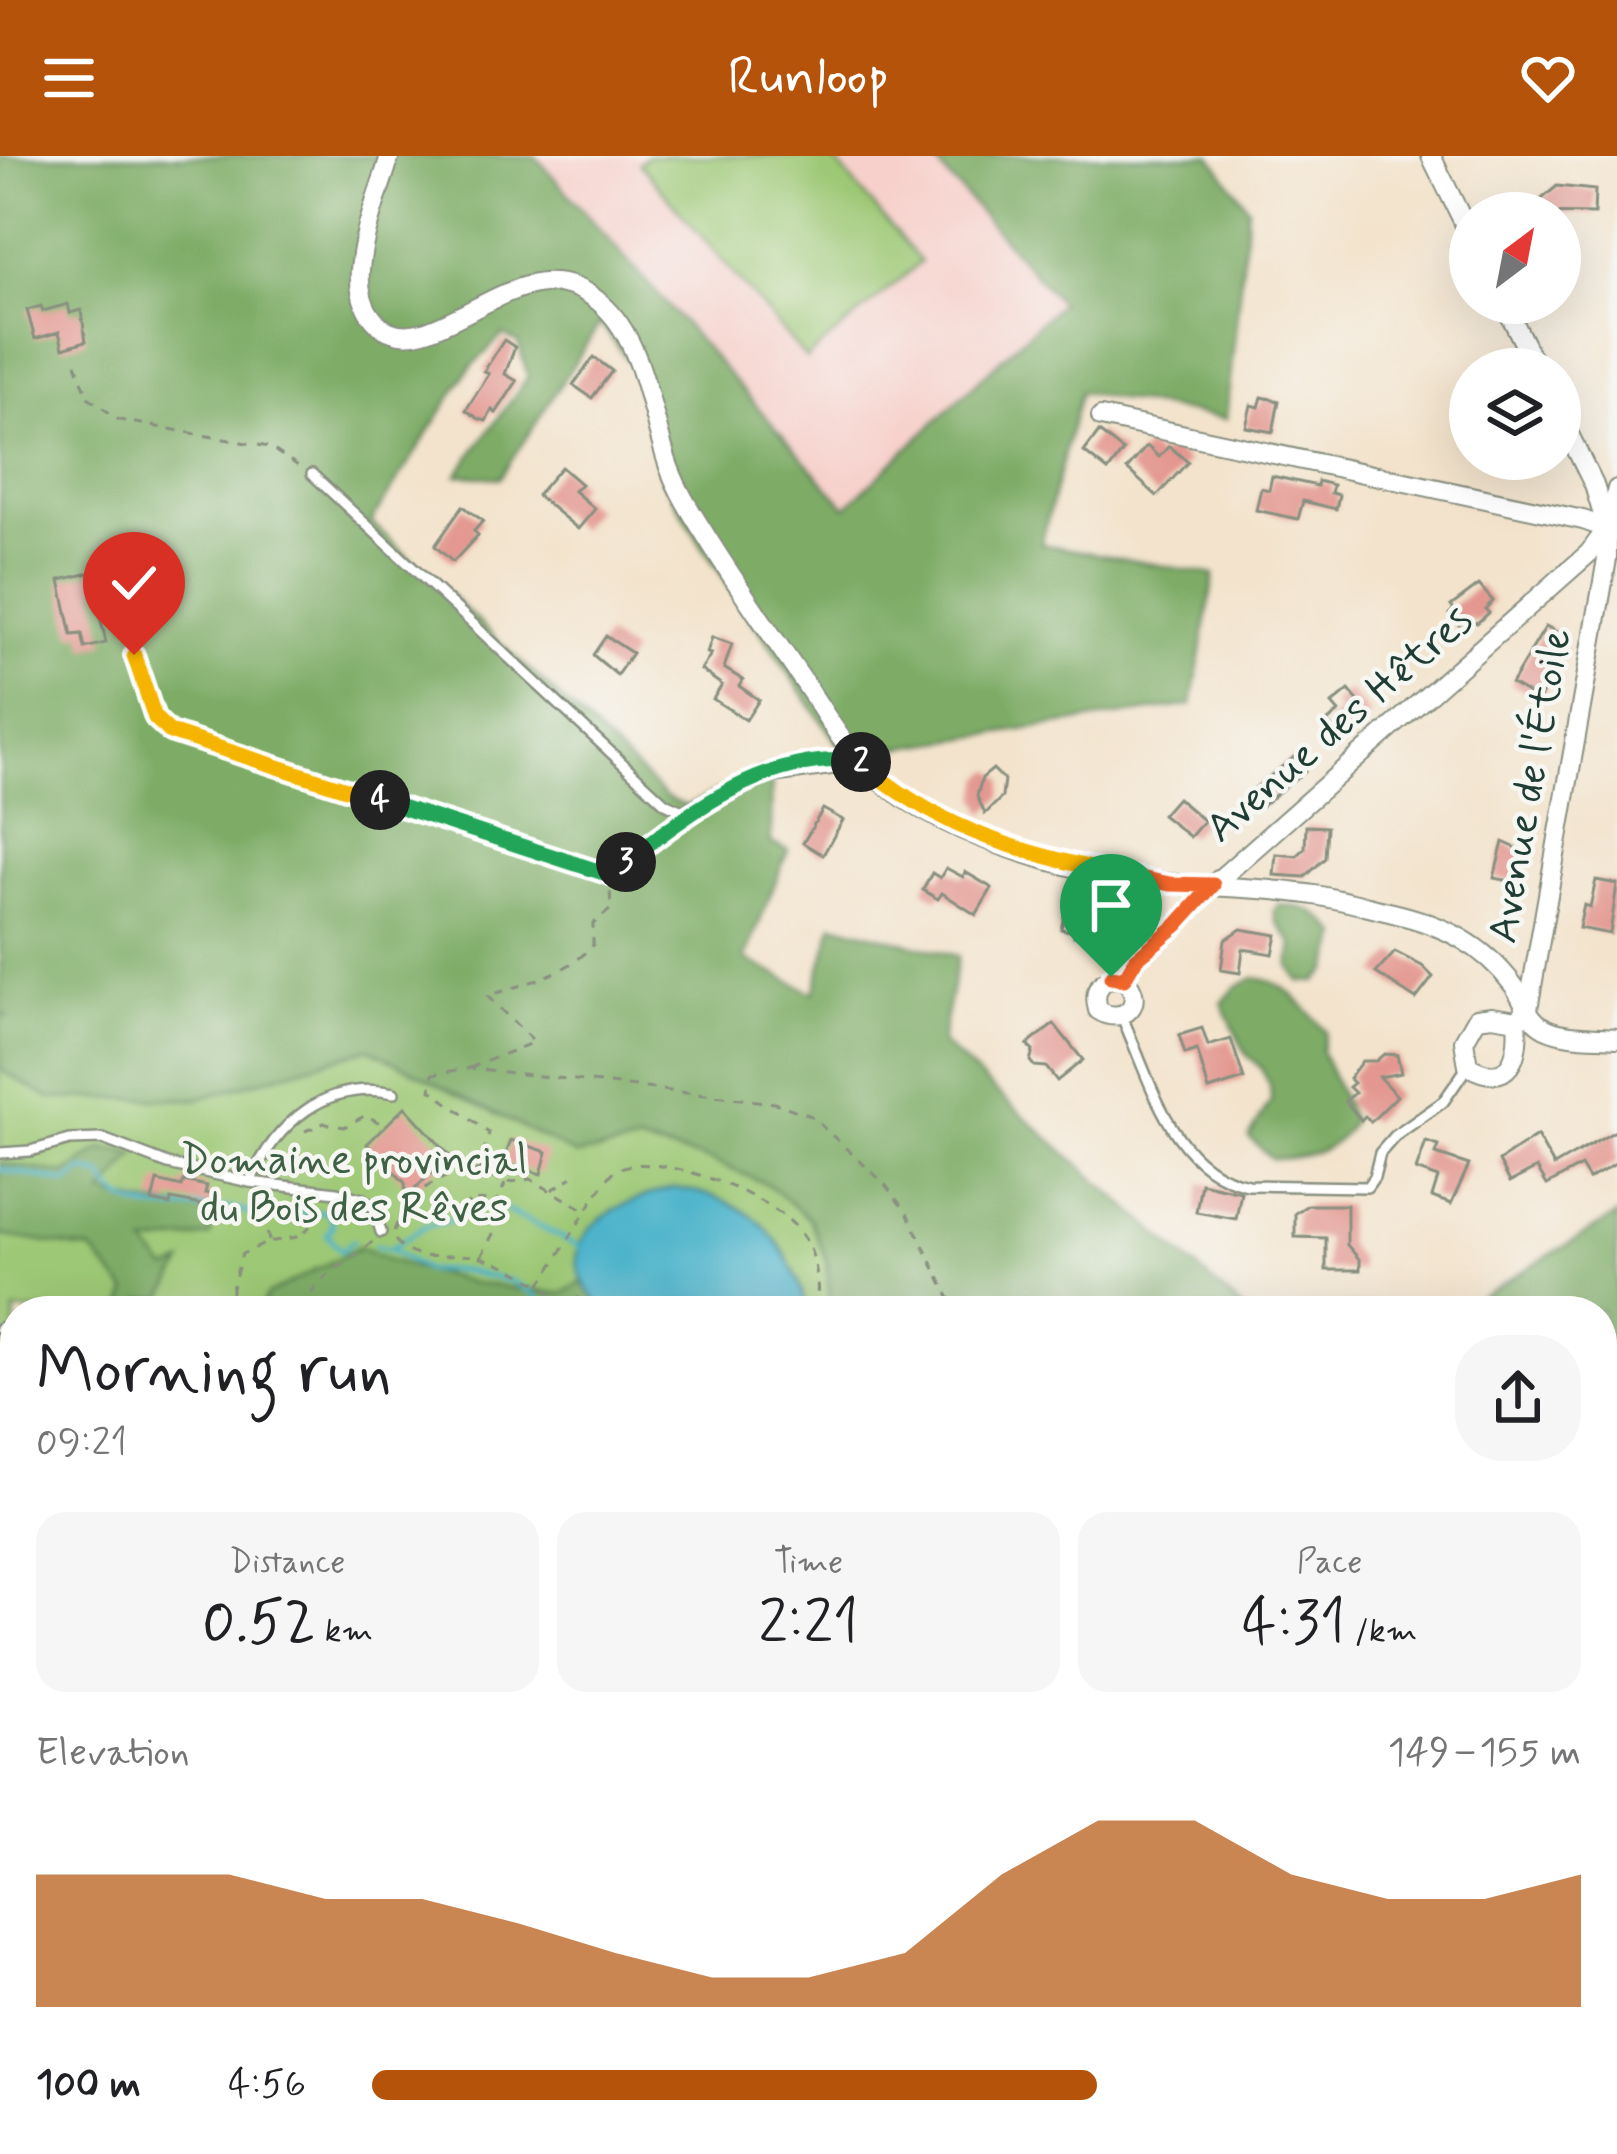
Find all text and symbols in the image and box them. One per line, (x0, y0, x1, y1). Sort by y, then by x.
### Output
text: Runloop (728, 43, 889, 114)
icon: menu (36, 45, 102, 111)
icon: heart (1515, 45, 1581, 111)
north arrow (1449, 192, 1581, 324)
map controls (1449, 192, 1581, 480)
button: layers (1449, 348, 1581, 480)
pin (83, 532, 185, 655)
icon: check (101, 550, 167, 616)
street label: Avenue des Hêtres (1195, 594, 1485, 856)
street label: Avenue de l'Étoile (1475, 624, 1586, 948)
pin: 2 (831, 732, 891, 792)
text: 2 (853, 740, 869, 784)
pin: 4 (350, 770, 410, 830)
text: 4 (370, 778, 390, 822)
pin: 3 (596, 832, 656, 892)
text: 3 (619, 840, 633, 884)
pin (1060, 854, 1162, 977)
icon: arrive (1078, 872, 1144, 938)
park label: Domaine provincial du Bois des Rêves (180, 1134, 528, 1237)
text: Morning run (36, 1330, 392, 1416)
button: share (1455, 1335, 1581, 1461)
text: 09:21 (36, 1418, 127, 1469)
text: Distance (230, 1541, 346, 1585)
text: Time (774, 1541, 843, 1585)
text: Pace (1297, 1541, 1362, 1585)
text: 0.52 (202, 1585, 316, 1664)
text: 2:21 (758, 1585, 859, 1664)
text: 4:31 (1242, 1585, 1346, 1664)
text: km (316, 1610, 373, 1654)
text: /km (1346, 1610, 1417, 1654)
text: Elevation (36, 1728, 190, 1779)
text: 149–155 m (1388, 1728, 1581, 1779)
text: 100 m (36, 2060, 141, 2111)
text: 4:56 (228, 2060, 306, 2111)

